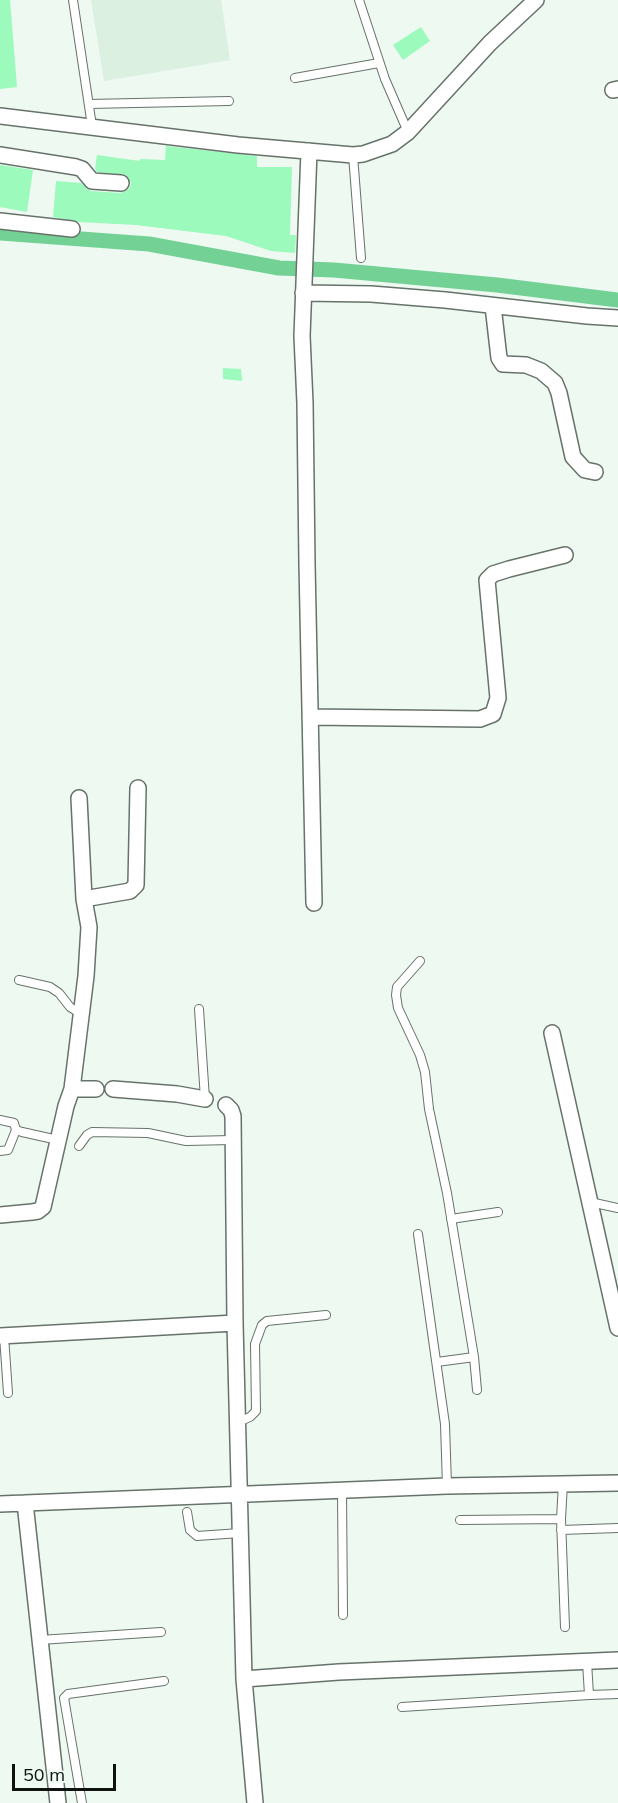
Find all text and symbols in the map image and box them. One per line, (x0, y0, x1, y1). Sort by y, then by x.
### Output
scale bar (15, 1752, 118, 1790)
text: 50 m (23, 1763, 65, 1786)

